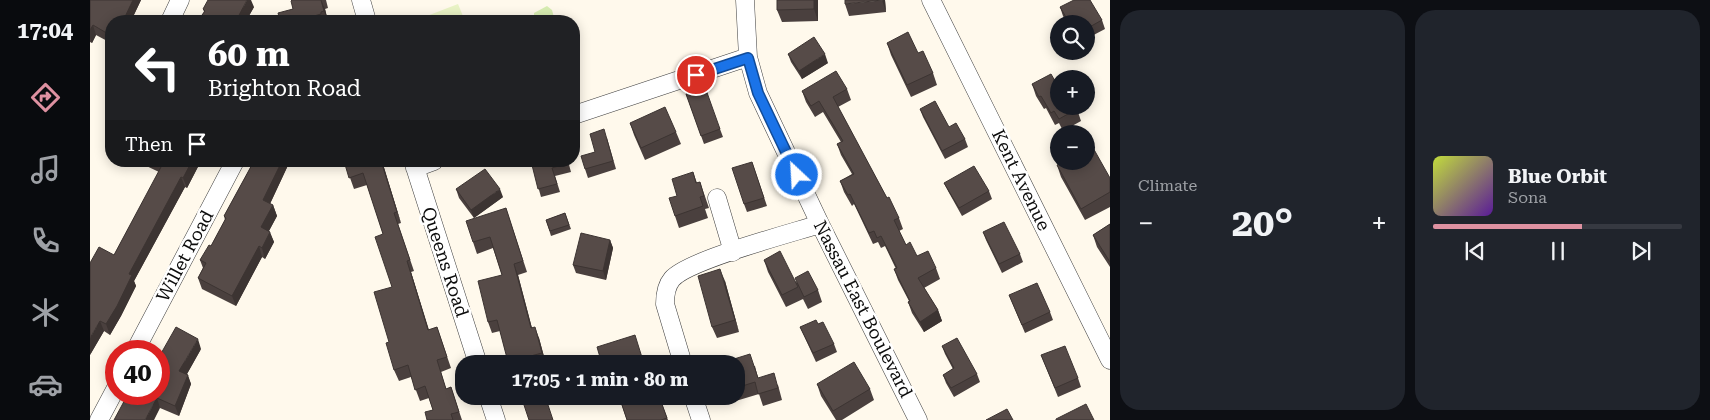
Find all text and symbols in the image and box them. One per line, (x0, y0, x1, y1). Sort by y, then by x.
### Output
map controls (1050, 15, 1095, 170)
button: search (1050, 15, 1095, 60)
text: 17:04 (17, 18, 73, 43)
text: 60 m (208, 34, 290, 75)
icon: left (125, 35, 190, 100)
pin (675, 54, 717, 96)
icon: arrive (682, 61, 710, 89)
button: + (1050, 70, 1095, 115)
text: Brighton Road (208, 76, 361, 101)
icon: directions (28, 80, 63, 115)
button: − (1050, 125, 1095, 170)
street label: Kent Avenue (988, 126, 1055, 234)
icon: arrive (183, 130, 211, 158)
text: Then (125, 133, 173, 156)
position arrow (770, 148, 822, 200)
icon: music (28, 152, 63, 187)
text: Blue Orbit (1508, 165, 1607, 188)
text: Climate (1138, 176, 1197, 195)
text: Sona (1508, 188, 1547, 207)
text: 20° (1232, 201, 1293, 245)
street label: Queens Road (418, 204, 473, 320)
street label: Willet Road (152, 206, 218, 305)
text: − (1138, 207, 1154, 240)
text: + (1371, 207, 1387, 240)
street label: Nassau East Boulevard (810, 217, 917, 401)
icon: phone (28, 223, 63, 258)
icon: previous (1461, 237, 1489, 265)
icon: pause (1544, 237, 1572, 265)
icon: next (1627, 237, 1655, 265)
icon: climate (28, 295, 63, 330)
speed limit sign: 40 (105, 340, 170, 405)
icon: car (28, 367, 63, 402)
text: 17:05 · 1 min · 80 m (512, 368, 688, 391)

